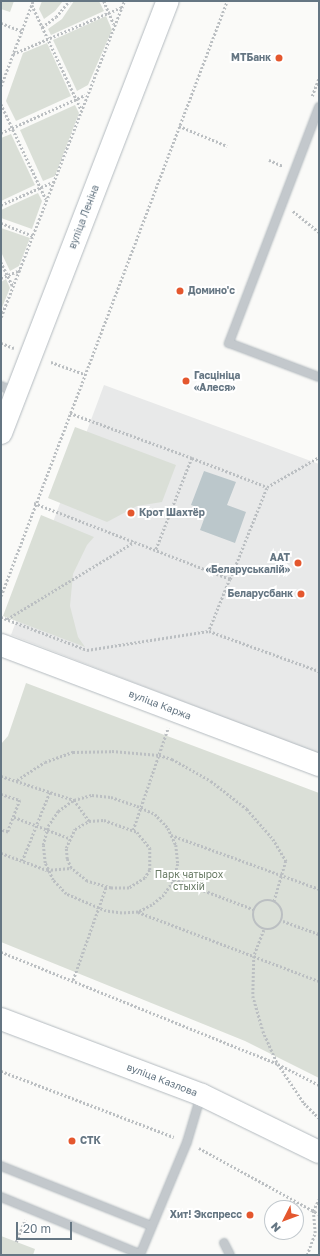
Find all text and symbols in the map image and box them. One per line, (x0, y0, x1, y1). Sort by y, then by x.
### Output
place label: МТБанк (231, 52, 271, 64)
marker: МТБанк (274, 53, 284, 63)
street label: вуліца Леніна (66, 183, 102, 251)
place label: Домино'c (188, 285, 235, 297)
marker: Домино'c (175, 286, 185, 296)
place label: Гасцініца «Алеся» (194, 369, 240, 392)
marker: Гасцініца «Алеся» (181, 376, 191, 386)
place label: Крот Шахтёр (139, 507, 205, 519)
marker: Крот Шахтёр (126, 508, 136, 518)
place label: ААТ «Беларуськалій» (206, 551, 290, 574)
marker: ААТ «Беларуськалій» (293, 558, 303, 568)
place label: Беларусбанк (227, 588, 293, 600)
marker: Беларусбанк (296, 589, 306, 599)
street label: вуліца Каржа (127, 688, 193, 722)
park label: Парк чатырох стыхій (155, 868, 223, 892)
street label: вуліца Казлова (125, 1061, 199, 1099)
place label: СТК (80, 1135, 101, 1147)
marker: СТК (67, 1136, 77, 1146)
north arrow (264, 1200, 304, 1240)
place label: Хит! Экспресс (170, 1209, 242, 1221)
marker: Хит! Экспресс (245, 1210, 255, 1220)
scale bar (18, 1214, 74, 1240)
text: N (268, 1220, 283, 1235)
text: 20 m (23, 1221, 51, 1236)

